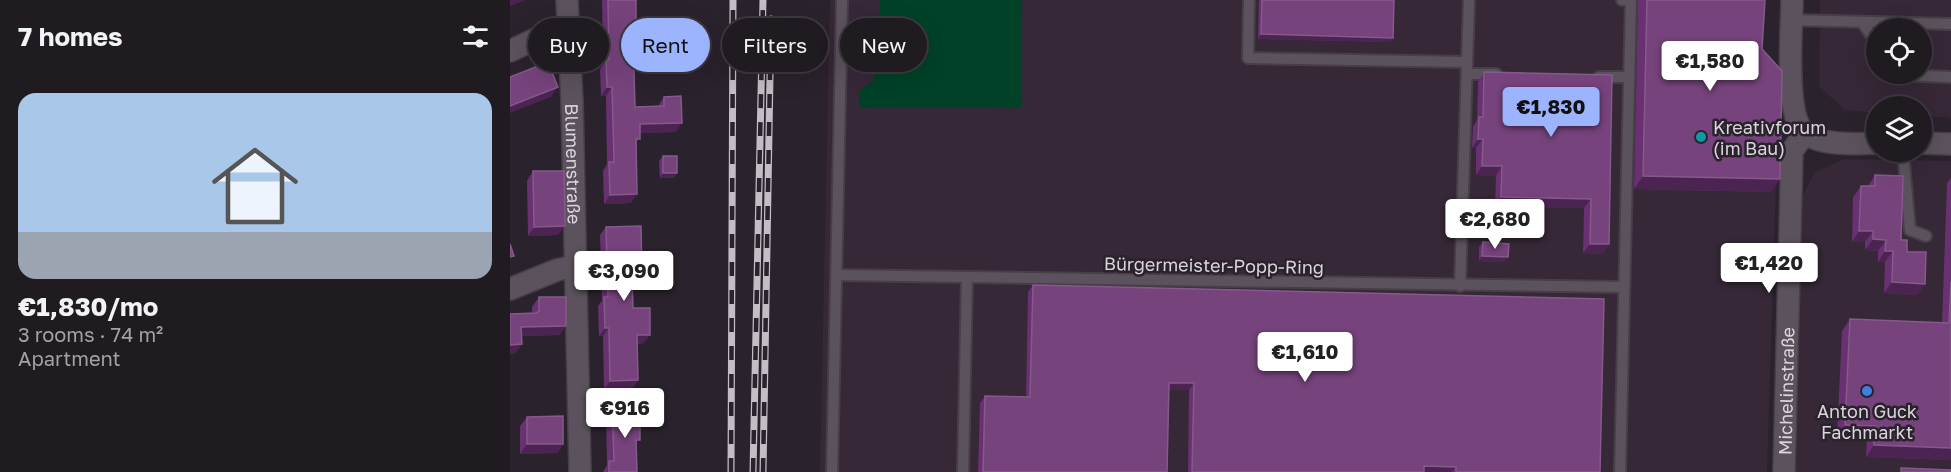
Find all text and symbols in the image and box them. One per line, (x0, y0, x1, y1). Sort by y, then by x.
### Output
chip: Buy (528, 18, 609, 72)
chip: Rent (621, 18, 710, 72)
chip: Filters (722, 18, 828, 72)
chip: New (840, 18, 927, 72)
map controls (1866, 18, 1932, 162)
button: locate (1866, 18, 1932, 84)
icon: filters (459, 20, 492, 53)
text: 7 homes (18, 21, 123, 52)
pin: €1,580 (1661, 41, 1759, 92)
text: €1,580 (1676, 48, 1744, 72)
pin: €1,830 (1502, 87, 1600, 138)
text: €1,830 (1517, 94, 1585, 118)
button: layers (1866, 96, 1932, 162)
street label: Blumenstraße (561, 103, 586, 225)
place label: Kreativforum (im Bau) (1713, 116, 1826, 159)
marker: Kreativforum (im Bau) (1694, 130, 1708, 144)
icon: home (201, 132, 309, 240)
pin: €2,680 (1446, 199, 1544, 250)
text: €2,680 (1459, 206, 1531, 230)
pin: €1,420 (1720, 243, 1818, 294)
text: €1,420 (1735, 250, 1803, 274)
pin: €3,090 (575, 251, 673, 302)
street label: Bürgermeister-Popp-Ring (1104, 252, 1324, 278)
text: €3,090 (588, 258, 660, 282)
text: €1,830/mo (18, 291, 158, 322)
text: 3 rooms · 74 m² (18, 322, 163, 346)
street label: Michelinstraße (1773, 327, 1799, 455)
pin: €1,610 (1256, 332, 1354, 383)
text: €1,610 (1272, 339, 1338, 363)
text: Apartment (18, 346, 121, 370)
marker: Anton Guck Fachmarkt (1860, 384, 1874, 398)
pin: €916 (589, 388, 661, 439)
text: €916 (600, 395, 650, 419)
place label: Anton Guck Fachmarkt (1817, 400, 1917, 443)

